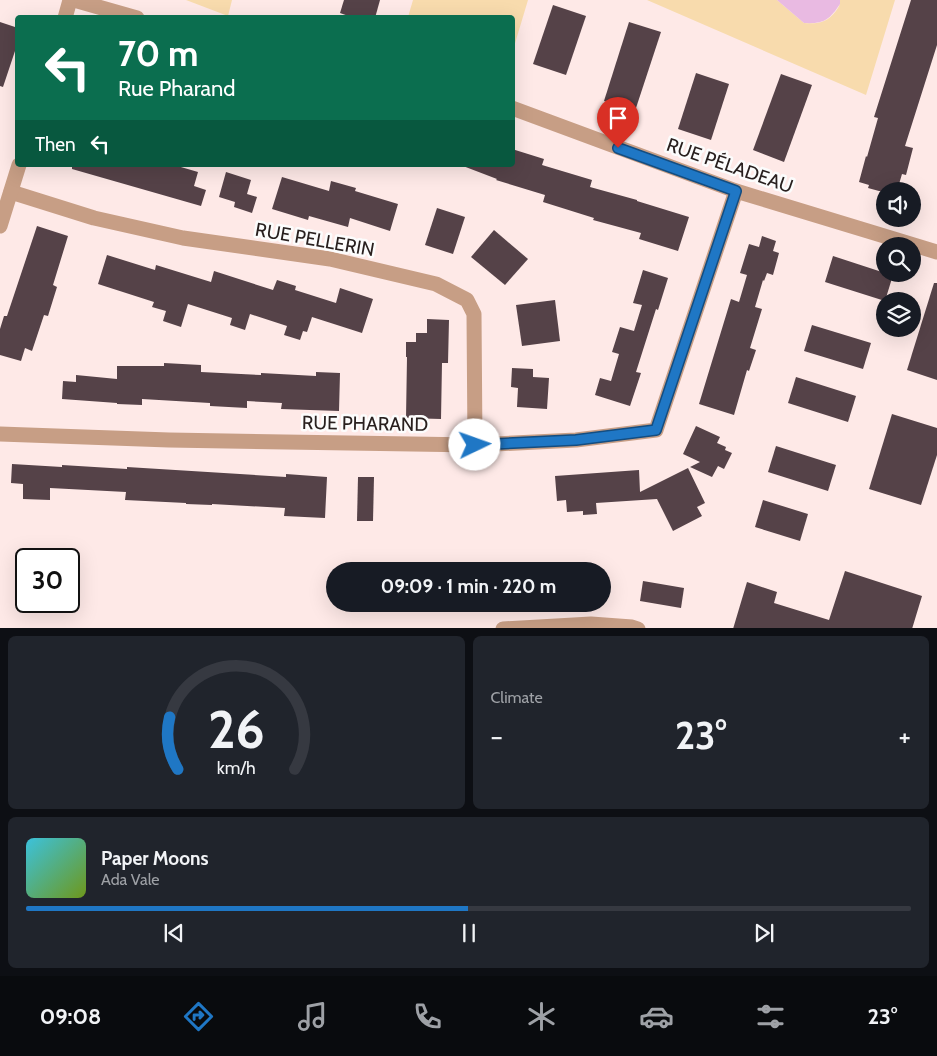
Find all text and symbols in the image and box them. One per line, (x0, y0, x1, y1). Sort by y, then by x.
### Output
text: 70 m (118, 32, 199, 75)
icon: left (35, 35, 100, 100)
text: Rue Pharand (118, 75, 236, 102)
pin (597, 97, 639, 148)
icon: arrive (604, 104, 632, 132)
icon: left (86, 130, 114, 158)
street label: RUE PÉLADEAU (664, 132, 796, 198)
text: Then (35, 133, 76, 156)
map controls (876, 182, 921, 337)
button: sound (876, 182, 921, 227)
street label: RUE PELLERIN (254, 218, 376, 261)
button: search (876, 237, 921, 282)
button: layers (876, 292, 921, 337)
street label: RUE PHARAND (302, 411, 429, 436)
position arrow (448, 418, 500, 470)
speed limit sign: 30 (15, 548, 80, 613)
text: 09:09 · 1 min · 220 m (381, 575, 556, 598)
text: Climate (491, 688, 543, 707)
text: 26 (208, 698, 265, 761)
text: 23° (675, 712, 727, 759)
text: − (491, 719, 503, 753)
text: + (899, 719, 911, 753)
text: km/h (217, 757, 256, 778)
text: Paper Moons (101, 847, 209, 870)
text: Ada Vale (101, 870, 160, 889)
icon: previous (160, 919, 188, 947)
icon: pause (455, 919, 483, 947)
icon: next (750, 919, 778, 947)
icon: directions (181, 999, 216, 1034)
icon: music (295, 999, 330, 1034)
icon: phone (410, 999, 445, 1034)
icon: climate (524, 999, 559, 1034)
icon: car (639, 999, 674, 1034)
icon: filters (753, 999, 788, 1034)
text: 09:08 (40, 1003, 101, 1030)
text: 23° (867, 1003, 897, 1030)

